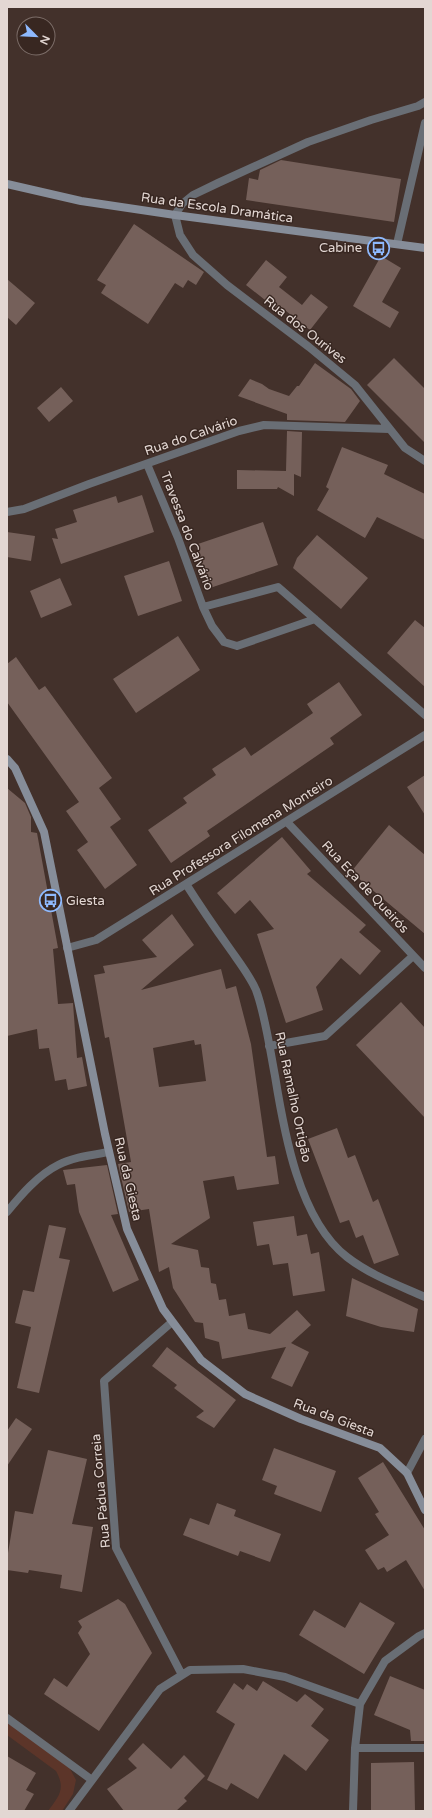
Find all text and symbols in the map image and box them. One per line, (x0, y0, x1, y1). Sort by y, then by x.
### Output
north arrow (16, 16, 56, 56)
text: N (37, 33, 52, 47)
street label: Rua da Escola Dramática (140, 189, 294, 227)
bus stop icon: Cabine (365, 235, 391, 261)
place label: Cabine (319, 240, 362, 256)
street label: Rua dos Ourives (260, 293, 350, 367)
street label: Rua do Calvário (142, 413, 240, 459)
street label: Travessa do Calvário (157, 469, 217, 593)
street label: Rua Professora Filomena Monteiro (146, 773, 336, 899)
street label: Rua Eça de Queirós (318, 838, 412, 936)
bus stop icon: Giesta (37, 888, 63, 914)
place label: Giesta (66, 893, 105, 909)
street label: Rua Ramalho Ortigão (271, 1030, 315, 1164)
street label: Rua da Giesta (111, 1135, 145, 1223)
street label: Rua da Giesta (291, 1395, 377, 1441)
street label: Rua Pádua Correia (88, 1433, 114, 1549)

